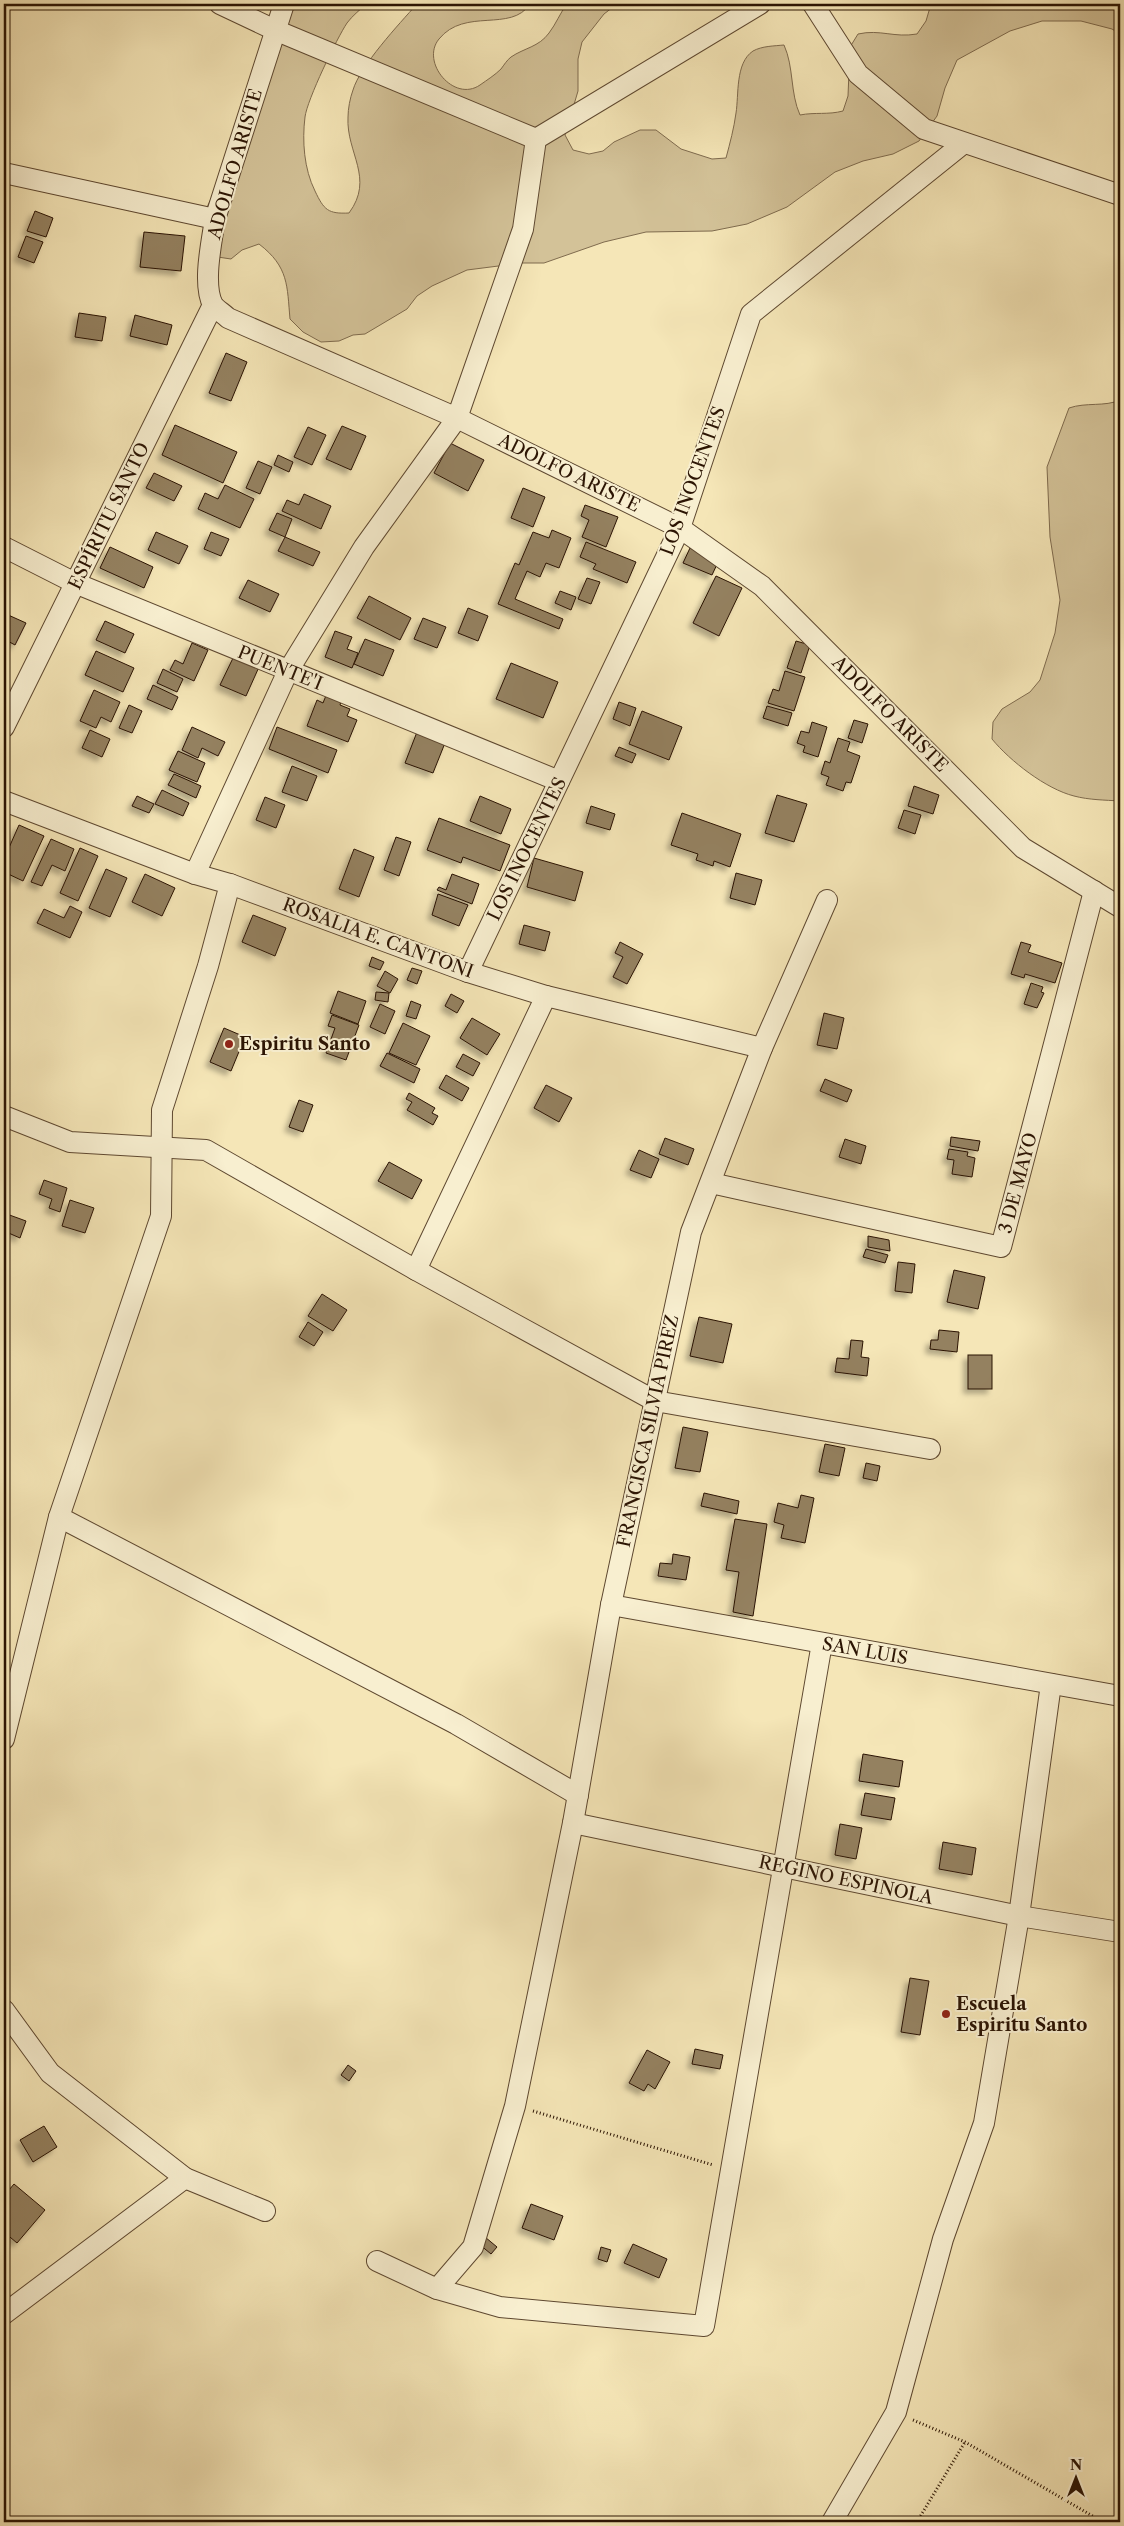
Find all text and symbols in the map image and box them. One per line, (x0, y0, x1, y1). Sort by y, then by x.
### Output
street label: ADOLFO ARISTE (203, 86, 267, 243)
street label: LOS INOCENTES (656, 404, 730, 558)
street label: ADOLFO ARISTE (494, 429, 644, 517)
street label: ESPÍRITU SANTO (63, 438, 154, 593)
street label: PUENTE'I (234, 641, 326, 695)
street label: ADOLFO ARISTE (827, 651, 953, 777)
street label: LOS INOCENTES (483, 774, 571, 924)
street label: ROSALIA E. CANTONI (279, 893, 477, 983)
place label: Espiritu Santo (239, 1033, 371, 1055)
marker: Espiritu Santo (223, 1038, 235, 1050)
street label: 3 DE MAYO (994, 1130, 1042, 1236)
street label: FRANCISCA SILVIA PIREZ (613, 1313, 683, 1549)
street label: SAN LUIS (820, 1633, 910, 1669)
street label: REGINO ESPINOLA (757, 1851, 936, 1909)
place label: Escuela Espiritu Santo (956, 1993, 1088, 2036)
marker: Escuela Espiritu Santo (940, 2008, 952, 2020)
north arrow (1052, 2454, 1102, 2504)
text: N (1070, 2456, 1082, 2474)

